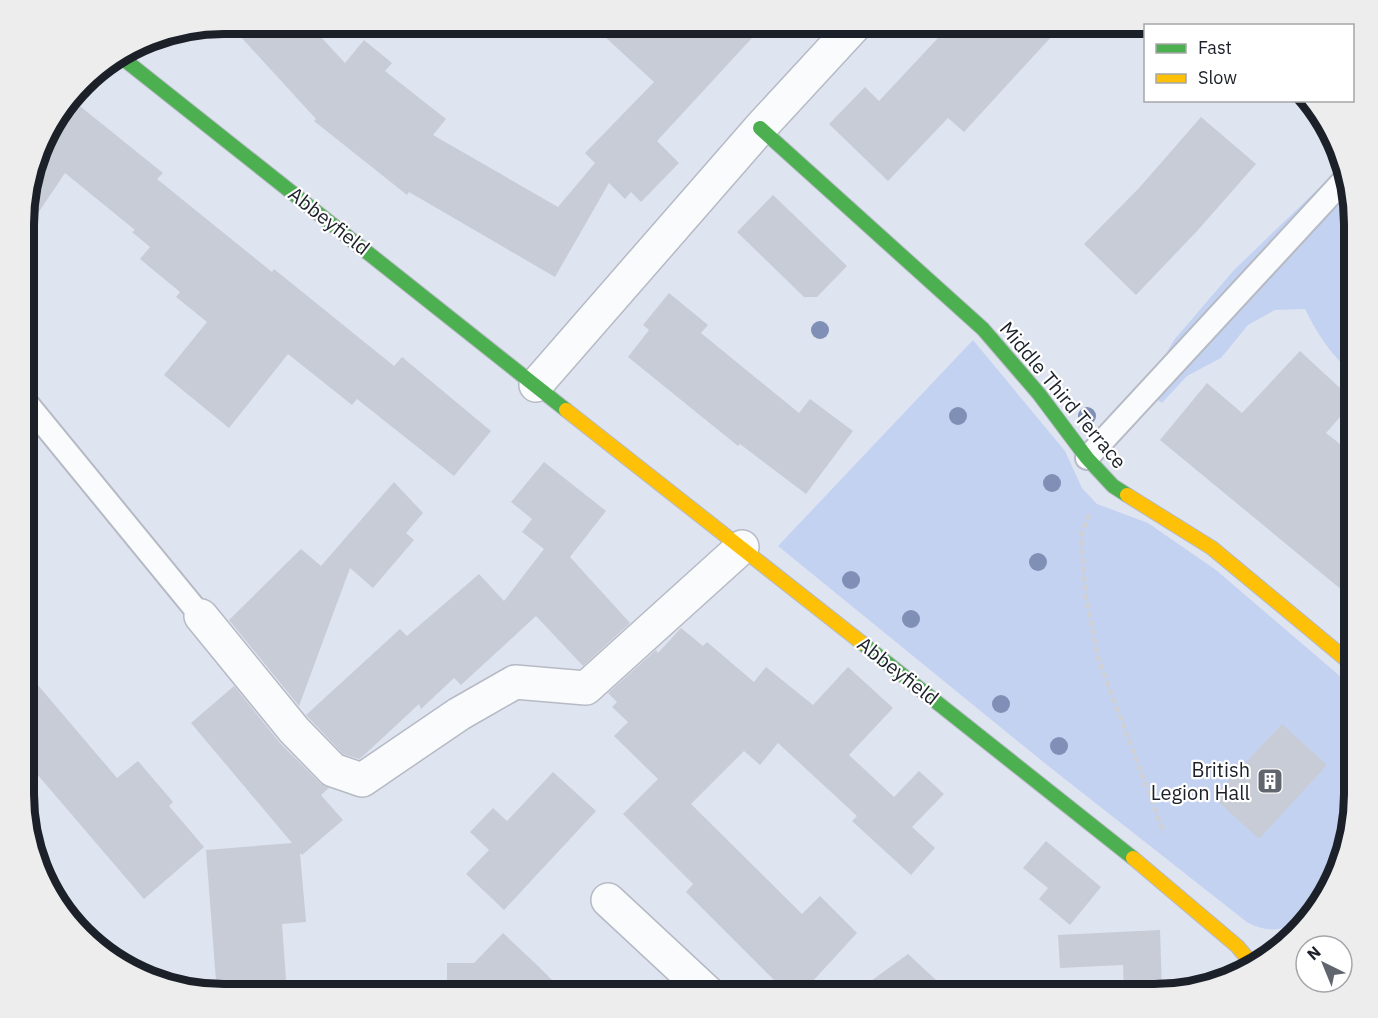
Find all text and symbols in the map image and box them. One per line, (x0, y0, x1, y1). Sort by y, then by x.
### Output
legend (1144, 24, 1354, 102)
text: Fast (1198, 36, 1232, 59)
text: Slow (1198, 66, 1237, 89)
street label: Abbeyfield (283, 180, 376, 261)
street label: Middle Third Terrace (994, 315, 1133, 474)
street label: Abbeyfield (852, 630, 945, 711)
place label: British Legion Hall (1151, 756, 1250, 806)
building icon: British Legion Hall (1255, 766, 1285, 796)
north arrow (1294, 934, 1354, 994)
text: N (1303, 942, 1325, 964)

